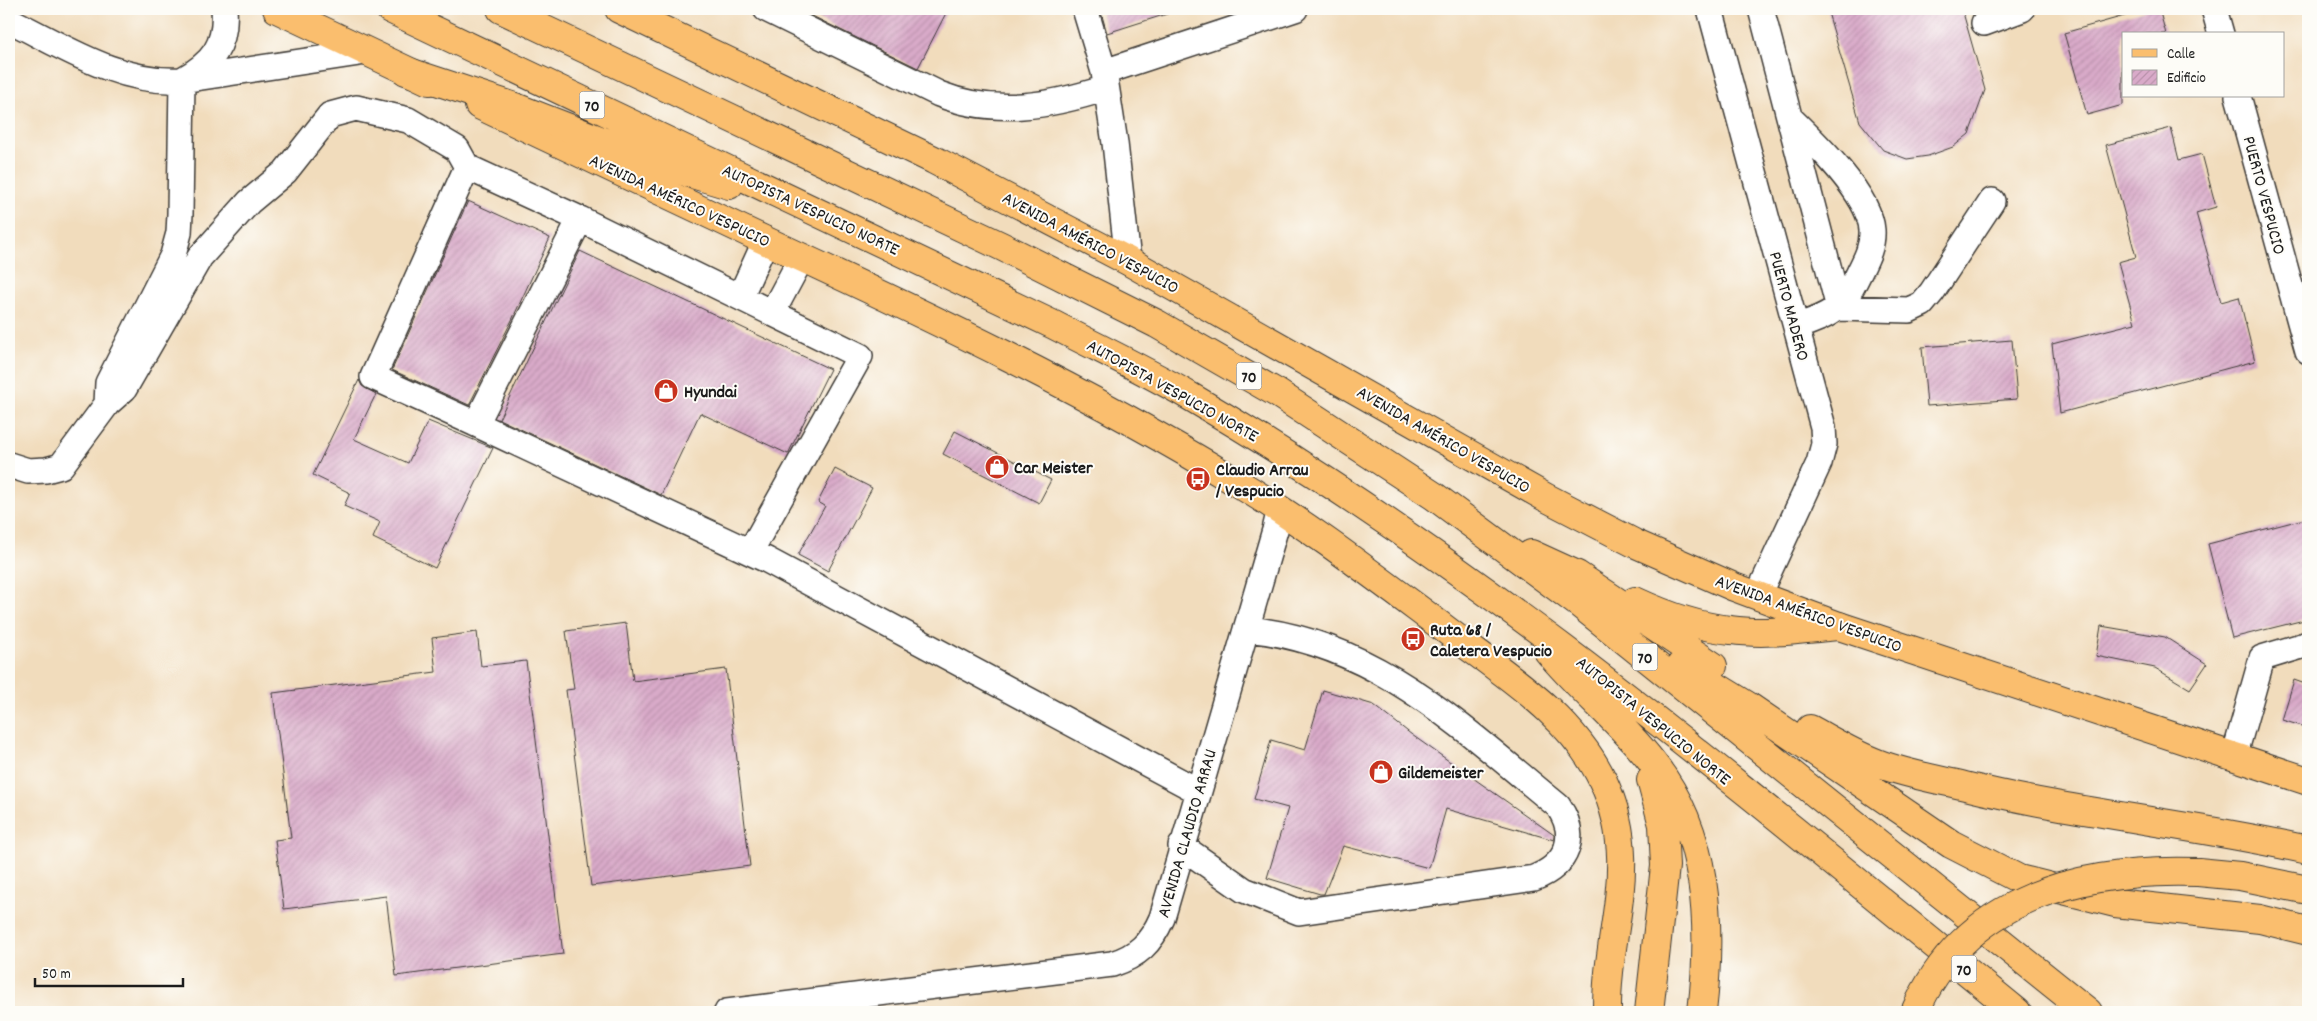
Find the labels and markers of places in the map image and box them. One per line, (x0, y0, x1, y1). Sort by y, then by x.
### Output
shop icon: Hyundai (653, 378, 679, 404)
place label: Hyundai (684, 381, 737, 406)
shop icon: Car Meister (984, 454, 1010, 480)
place label: Car Meister (1014, 457, 1093, 482)
place label: Claudio Arrau / Vespucio (1215, 459, 1309, 505)
bus stop icon: Claudio Arrau / Vespucio (1185, 466, 1211, 492)
place label: Ruta 68 / Caletera Vespucio (1430, 619, 1552, 665)
bus stop icon: Ruta 68 / Caletera Vespucio (1400, 626, 1426, 652)
shop icon: Gildemeister (1368, 759, 1394, 785)
place label: Gildemeister (1398, 762, 1484, 787)

